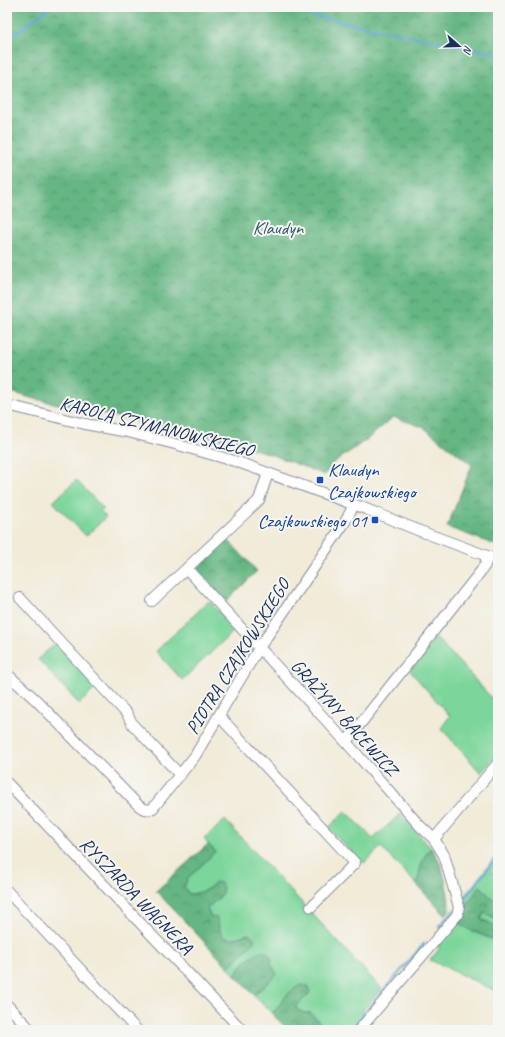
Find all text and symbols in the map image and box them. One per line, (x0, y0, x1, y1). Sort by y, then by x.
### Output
north arrow (439, 26, 479, 66)
text: N (460, 44, 476, 57)
park label: Klaudyn (253, 216, 304, 240)
street label: KAROLA SZYMANOWSKIEGO (57, 391, 258, 463)
place label: Klaudyn Czajkowskiego (328, 458, 418, 504)
marker: Klaudyn Czajkowskiego (315, 475, 325, 485)
place label: Czajkowskiego 01 (258, 509, 368, 533)
marker: Czajkowskiego 01 (370, 515, 380, 525)
street label: PIOTRA CZAJKOWSKIEGO (180, 573, 296, 739)
street label: GRAŻYNY BACEWICZ (285, 654, 405, 783)
street label: RYSZARDA WAGNERA (74, 832, 199, 960)

